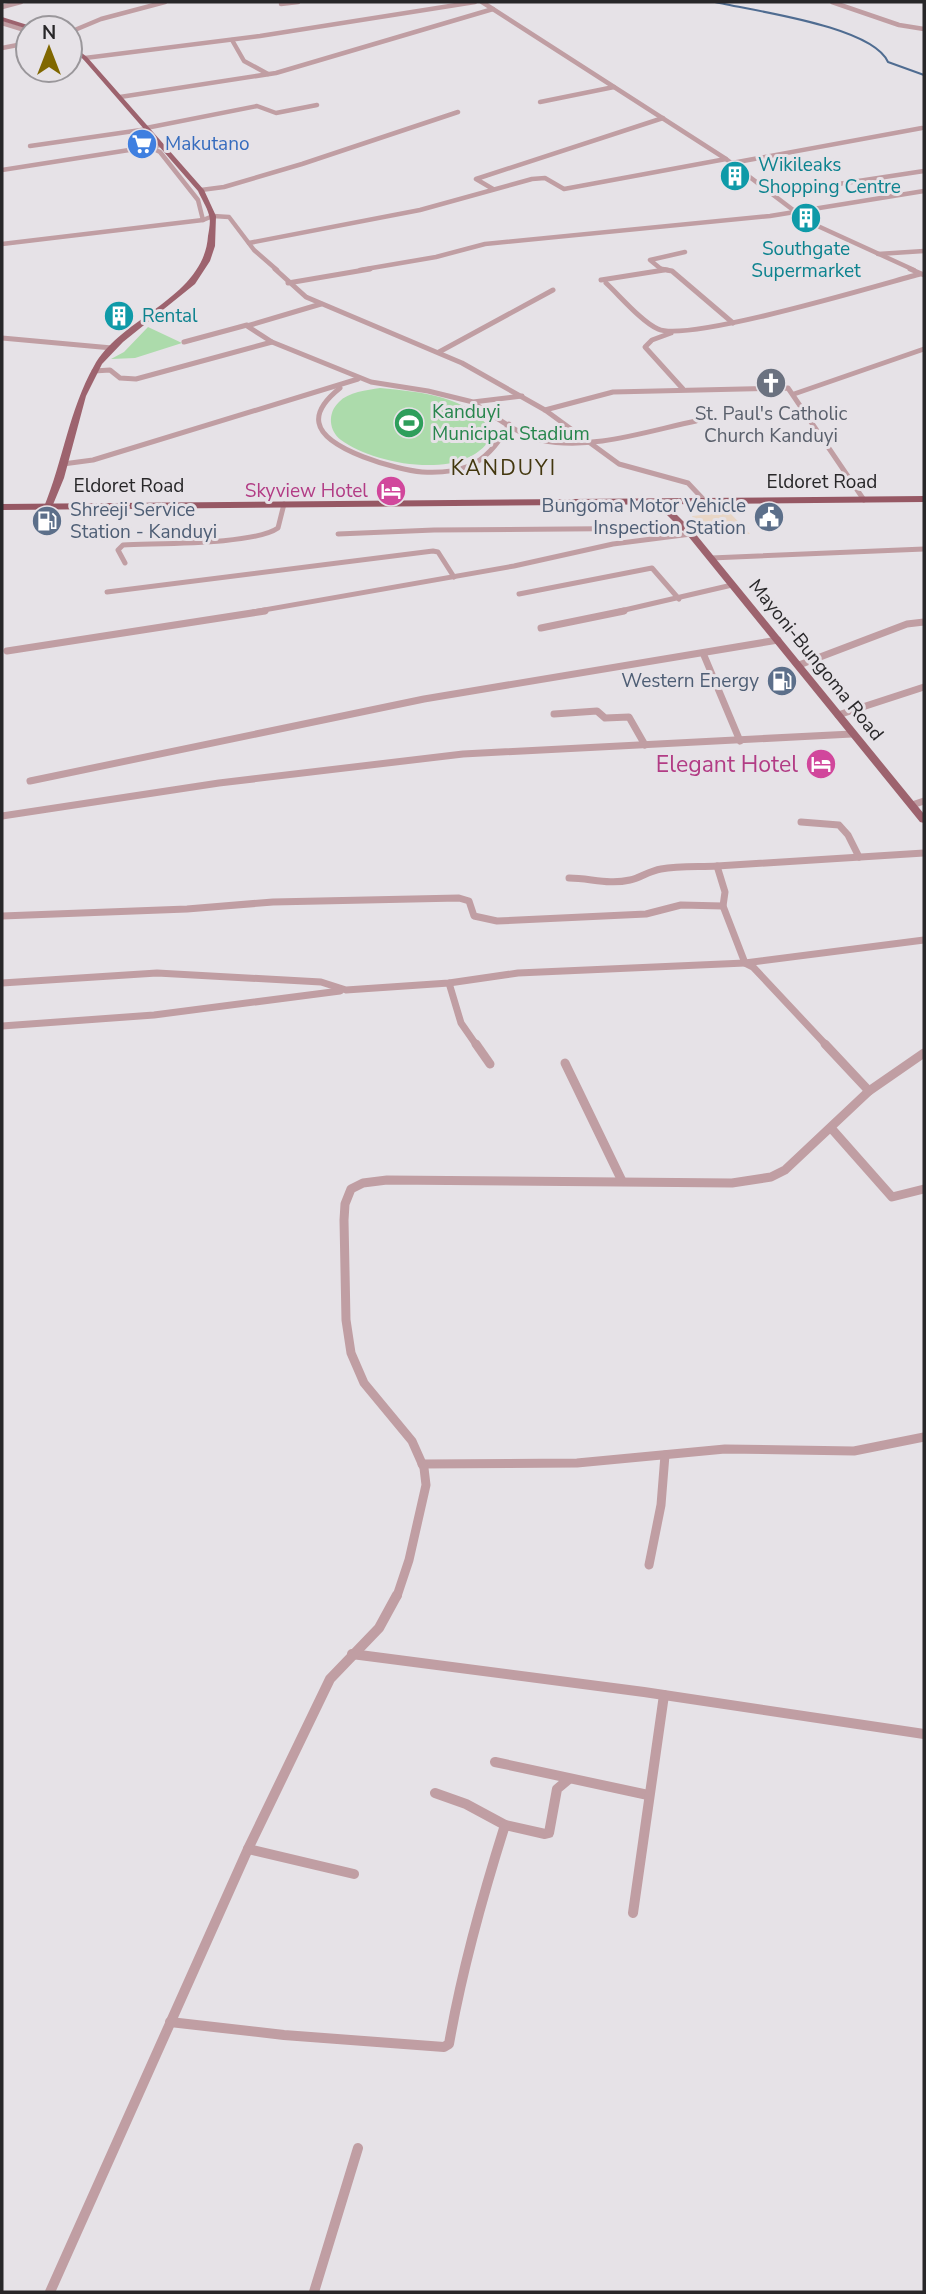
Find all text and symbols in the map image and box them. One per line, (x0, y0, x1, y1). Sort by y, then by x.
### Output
north arrow (14, 14, 84, 84)
text: N (42, 20, 56, 46)
supermarket icon: Makutano (125, 127, 159, 161)
place label: Makutano (165, 131, 250, 157)
place label: Wikileaks Shopping Centre (758, 152, 901, 200)
building icon: Wikileaks Shopping Centre (718, 159, 752, 193)
building icon: Southgate Supermarket (789, 201, 823, 235)
place label: Southgate Supermarket (751, 236, 861, 284)
building icon: Rental (102, 299, 136, 333)
place label: Rental (142, 303, 198, 329)
church icon: St. Paul's Catholic Church Kanduyi (754, 366, 788, 400)
place label: Kanduyi Municipal Stadium (432, 399, 590, 447)
place label: St. Paul's Catholic Church Kanduyi (695, 401, 847, 449)
sports icon: Kanduyi Municipal Stadium (392, 406, 426, 440)
district label: KANDUYI (451, 454, 557, 482)
street label: Eldoret Road (767, 469, 877, 495)
street label: Eldoret Road (74, 473, 184, 499)
hotel icon: Skyview Hotel (374, 474, 408, 508)
place label: Skyview Hotel (245, 478, 368, 504)
place label: Bungoma Motor Vehicle Inspection Station (542, 493, 746, 541)
place label: Shreeji Service Station - Kanduyi (70, 497, 217, 545)
public building icon: Bungoma Motor Vehicle Inspection Station (752, 500, 786, 534)
fuel station icon: Shreeji Service Station - Kanduyi (30, 504, 64, 538)
street label: Mayoni-Bungoma Road (743, 574, 889, 746)
fuel station icon: Western Energy (765, 664, 799, 698)
place label: Western Energy (621, 668, 759, 694)
hotel icon: Elegant Hotel (804, 747, 838, 781)
place label: Elegant Hotel (656, 749, 798, 780)

